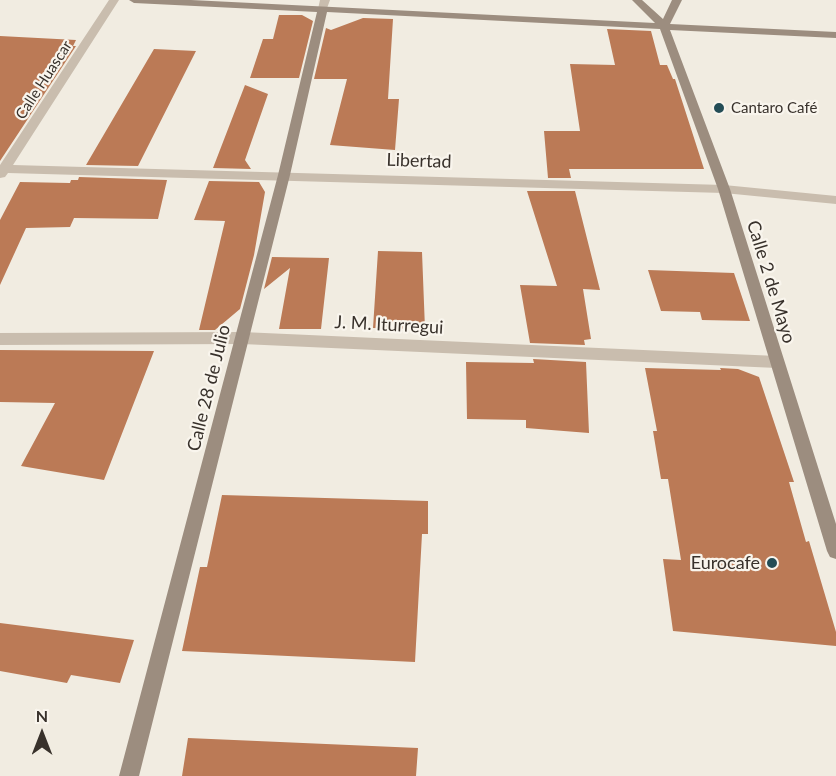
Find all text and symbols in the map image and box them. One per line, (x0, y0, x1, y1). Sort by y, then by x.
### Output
street label: Calle Huascar (12, 37, 76, 123)
place label: Cantaro Café (731, 99, 817, 117)
marker: Cantaro Café (712, 101, 726, 115)
street label: Libertad (386, 149, 452, 173)
street label: Calle 2 de Mayo (742, 218, 800, 346)
street label: J. M. Iturregui (334, 311, 444, 339)
street label: Calle 28 de Julio (183, 323, 235, 453)
place label: Eurocafe (691, 552, 760, 574)
marker: Eurocafe (765, 556, 779, 570)
north arrow (12, 704, 72, 764)
text: N (36, 706, 48, 725)

